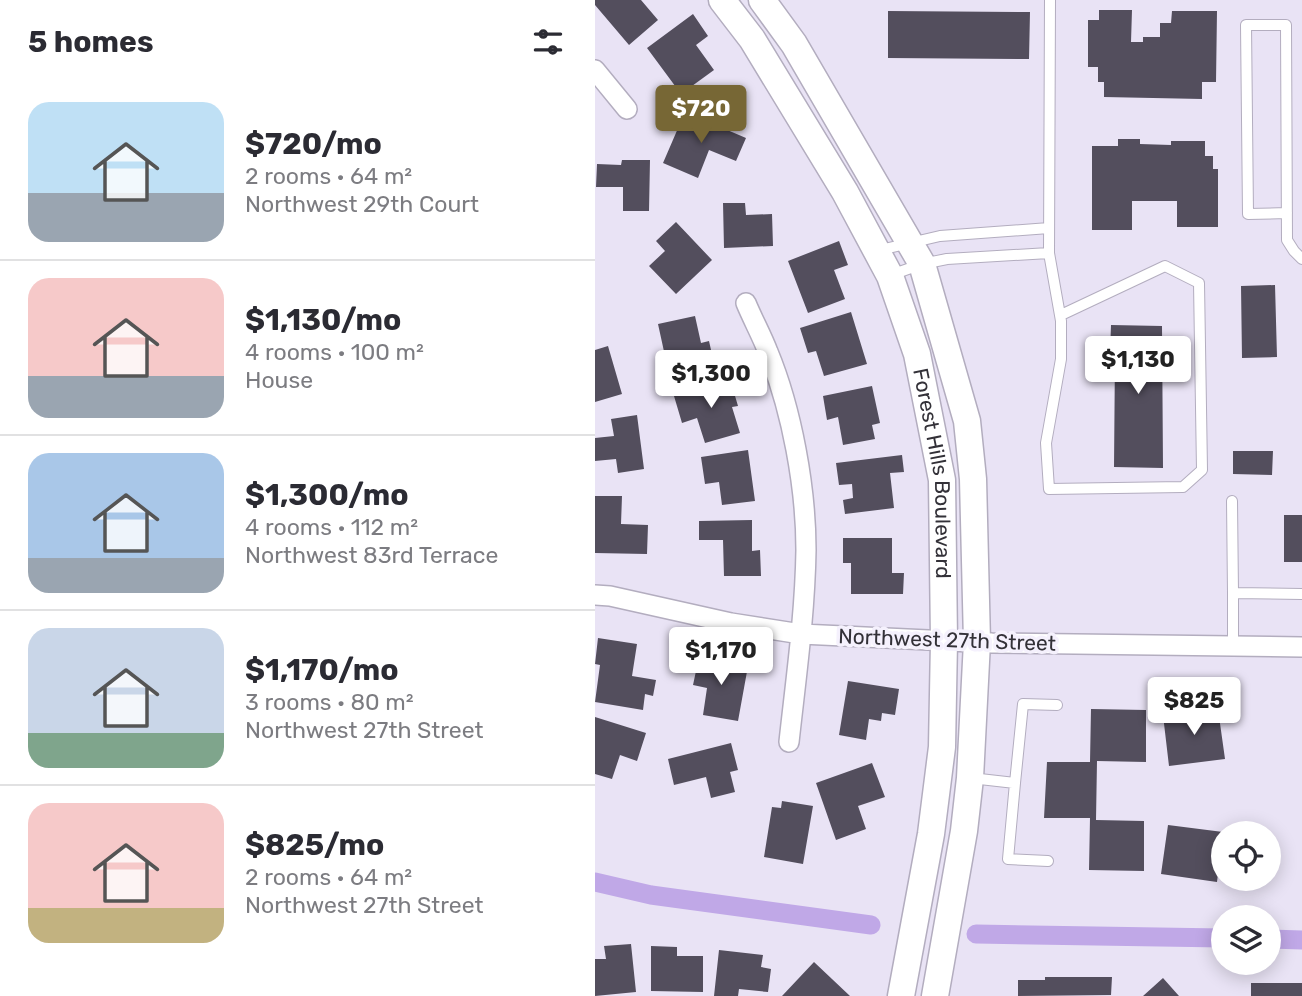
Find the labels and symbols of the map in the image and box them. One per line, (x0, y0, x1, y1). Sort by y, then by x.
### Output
pin: $720 (660, 86, 742, 145)
pin: $1,130 (1081, 336, 1195, 396)
pin: $1,300 (654, 350, 768, 410)
street label: Forest Hills Boulevard (908, 366, 956, 579)
street label: Northwest 27th Street (838, 623, 1056, 656)
pin: $1,170 (664, 628, 778, 687)
pin: $825 (1153, 678, 1235, 737)

